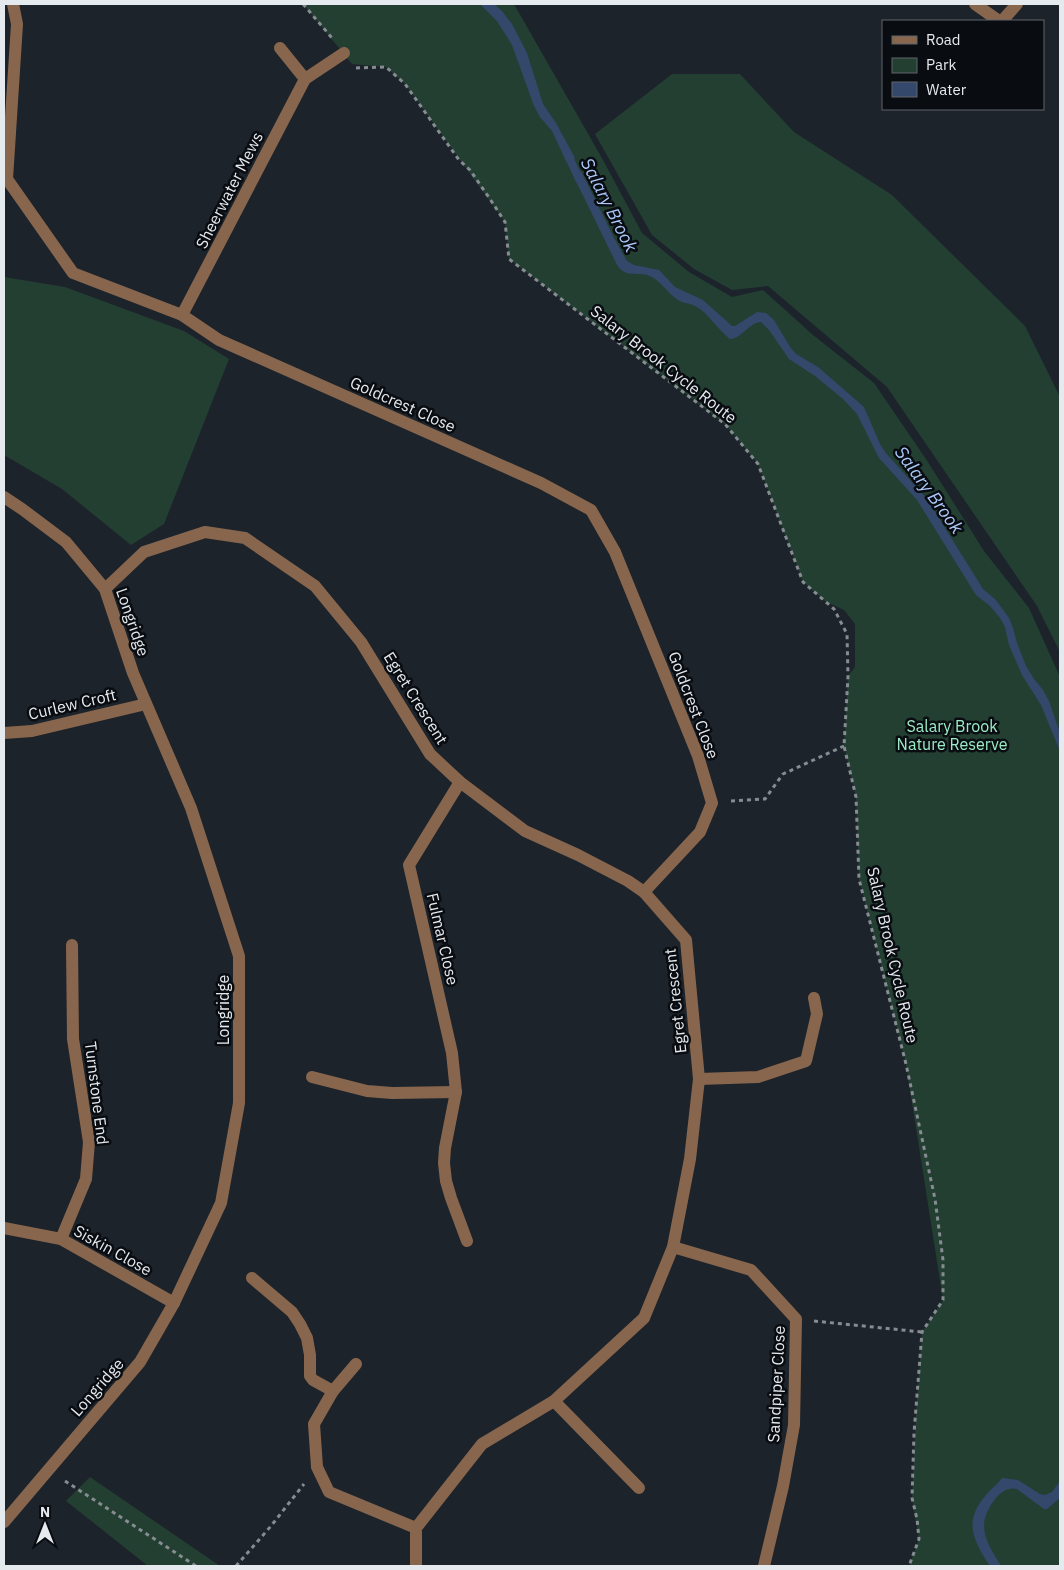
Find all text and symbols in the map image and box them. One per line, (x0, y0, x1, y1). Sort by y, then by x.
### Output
legend (882, 20, 1044, 110)
text: Road (926, 30, 961, 49)
text: Park (926, 55, 956, 74)
text: Water (926, 80, 967, 99)
street label: Sheerwater Mews (191, 128, 267, 252)
water label: Salary Brook (576, 154, 643, 256)
street label: Salary Brook Cycle Route (587, 301, 741, 427)
street label: Goldcrest Close (347, 372, 459, 436)
water label: Salary Brook (890, 441, 969, 539)
street label: Longridge (112, 585, 154, 659)
street label: Egret Crescent (380, 648, 452, 748)
street label: Goldcrest Close (664, 649, 724, 762)
street label: Curlew Croft (26, 684, 118, 724)
park label: Salary Brook Nature Reserve (897, 716, 1008, 754)
street label: Salary Brook Cycle Route (863, 865, 923, 1045)
street label: Fulmar Close (423, 891, 463, 987)
street label: Egret Crescent (660, 948, 690, 1054)
street label: Longridge (213, 974, 233, 1045)
street label: Turnstone End (81, 1040, 113, 1146)
street label: Siskin Close (70, 1220, 156, 1280)
street label: Sandpiper Close (763, 1325, 789, 1443)
street label: Longridge (66, 1354, 128, 1420)
north arrow (20, 1500, 70, 1550)
text: N (40, 1503, 50, 1521)

